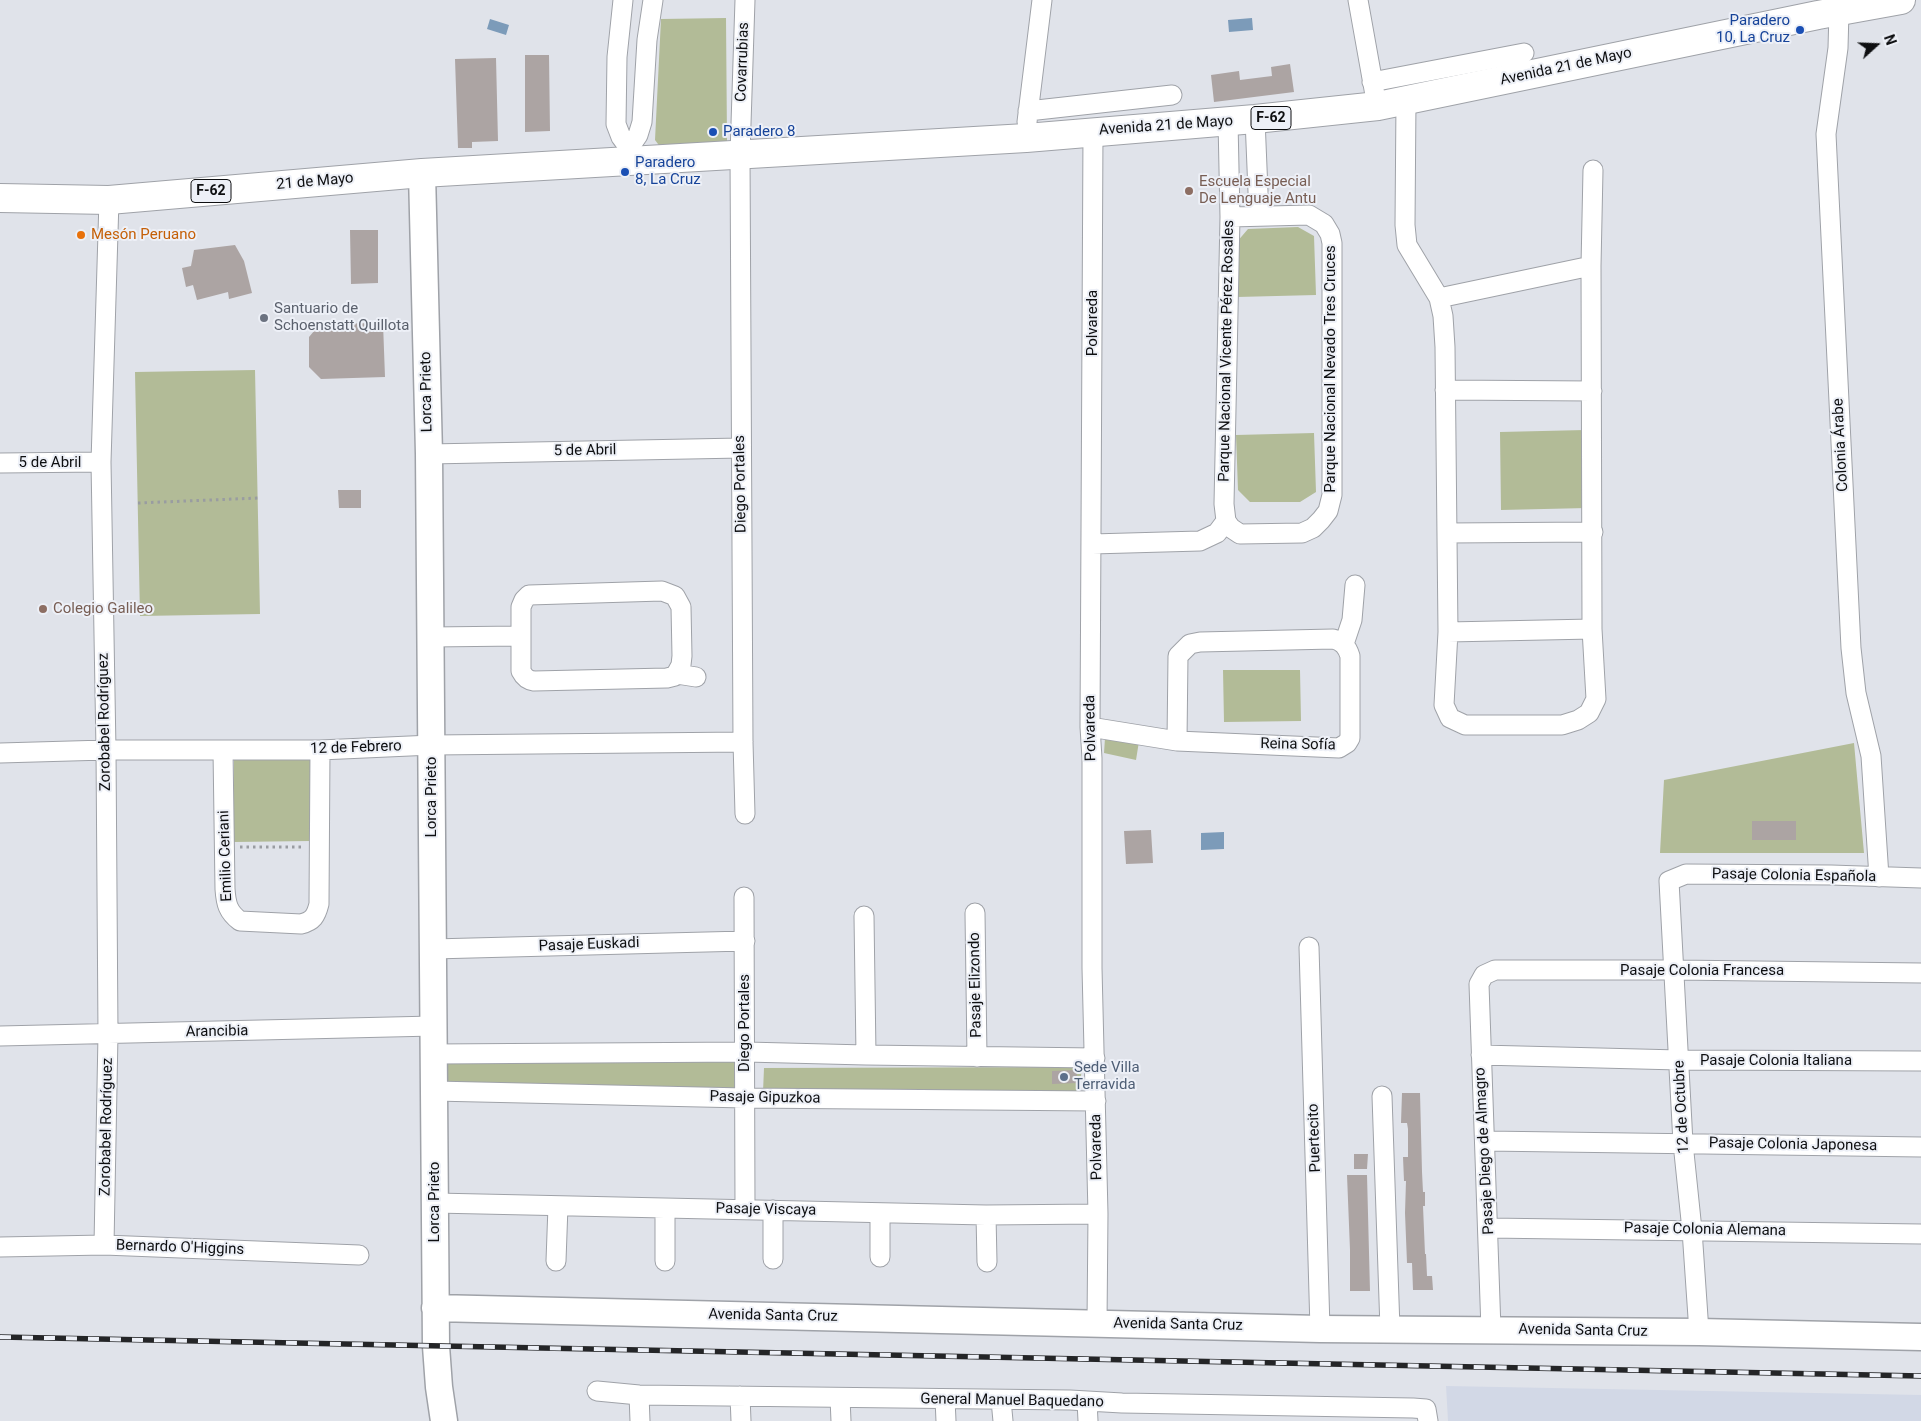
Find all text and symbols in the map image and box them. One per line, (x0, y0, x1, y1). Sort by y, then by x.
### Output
place label: Paradero 10, La Cruz (1716, 12, 1790, 47)
north arrow (1851, 20, 1901, 70)
street label: Covarrubias (733, 22, 753, 102)
marker: Paradero 10, La Cruz (1794, 24, 1806, 36)
text: N (1881, 32, 1899, 47)
street label: Avenida 21 de Mayo (1498, 44, 1634, 90)
road number: F-62 (1251, 106, 1291, 130)
street label: Avenida 21 de Mayo (1098, 112, 1234, 140)
place label: Paradero 8 (723, 123, 796, 141)
marker: Paradero 8 (707, 126, 719, 138)
place label: Paradero 8, La Cruz (635, 154, 701, 189)
marker: Paradero 8, La Cruz (619, 166, 631, 178)
street label: 21 de Mayo (276, 170, 354, 194)
place label: Escuela Especial De Lenguaje Antu (1199, 173, 1316, 208)
road number: F-62 (191, 180, 231, 202)
marker: Escuela Especial De Lenguaje Antu (1183, 185, 1195, 197)
street label: Parque Nacional Vicente Pérez Rosales (1216, 220, 1238, 482)
place label: Mesón Peruano (91, 226, 196, 244)
marker: Mesón Peruano (75, 229, 87, 241)
street label: Parque Nacional Nevado Tres Cruces (1322, 245, 1340, 493)
street label: Polvareda (1084, 290, 1102, 356)
place label: Santuario de Schoenstatt Quillota (274, 300, 409, 335)
marker: Santuario de Schoenstatt Quillota (258, 312, 270, 324)
street label: Lorca Prieto (417, 351, 437, 433)
street label: Colonia Árabe (1830, 398, 1852, 492)
street label: Diego Portales (731, 435, 751, 533)
street label: 5 de Abril (553, 441, 617, 461)
street label: 5 de Abril (19, 454, 81, 472)
place label: Colegio Galileo (53, 600, 153, 618)
marker: Colegio Galileo (37, 603, 49, 615)
street label: Zorobabel Rodríguez (95, 653, 115, 791)
street label: Polvareda (1081, 695, 1101, 761)
street label: Reina Sofía (1260, 735, 1336, 755)
street label: 12 de Febrero (310, 737, 402, 759)
street label: Lorca Prieto (423, 757, 441, 837)
street label: Emilio Ceriani (215, 810, 237, 902)
street label: Pasaje Colonia Española (1712, 866, 1876, 886)
street label: Pasaje Elizondo (966, 932, 986, 1038)
street label: Pasaje Euskadi (538, 934, 640, 956)
street label: Pasaje Colonia Francesa (1620, 962, 1784, 980)
street label: Diego Portales (736, 974, 754, 1072)
street label: Arancibia (185, 1022, 249, 1042)
street label: Pasaje Colonia Italiana (1700, 1052, 1852, 1070)
street label: Zorobabel Rodríguez (97, 1058, 117, 1196)
place label: Sede Villa Terravida (1074, 1059, 1140, 1094)
street label: 12 de Octubre (1671, 1060, 1693, 1154)
street label: Pasaje Diego de Almagro (1472, 1067, 1498, 1235)
marker: Sede Villa Terravida (1058, 1071, 1070, 1083)
street label: Pasaje Gipuzkoa (709, 1088, 821, 1108)
street label: Puertecito (1305, 1103, 1325, 1173)
street label: Polvareda (1087, 1114, 1107, 1180)
street label: Pasaje Colonia Japonesa (1709, 1135, 1877, 1155)
street label: Lorca Prieto (426, 1162, 444, 1242)
street label: Pasaje Viscaya (716, 1200, 816, 1220)
street label: Pasaje Colonia Alemana (1624, 1220, 1786, 1240)
street label: Bernardo O'Higgins (116, 1237, 244, 1259)
street label: Avenida Santa Cruz (708, 1306, 838, 1326)
street label: Avenida Santa Cruz (1113, 1315, 1243, 1335)
street label: Avenida Santa Cruz (1518, 1321, 1648, 1341)
street label: General Manuel Baquedano (920, 1390, 1104, 1412)

